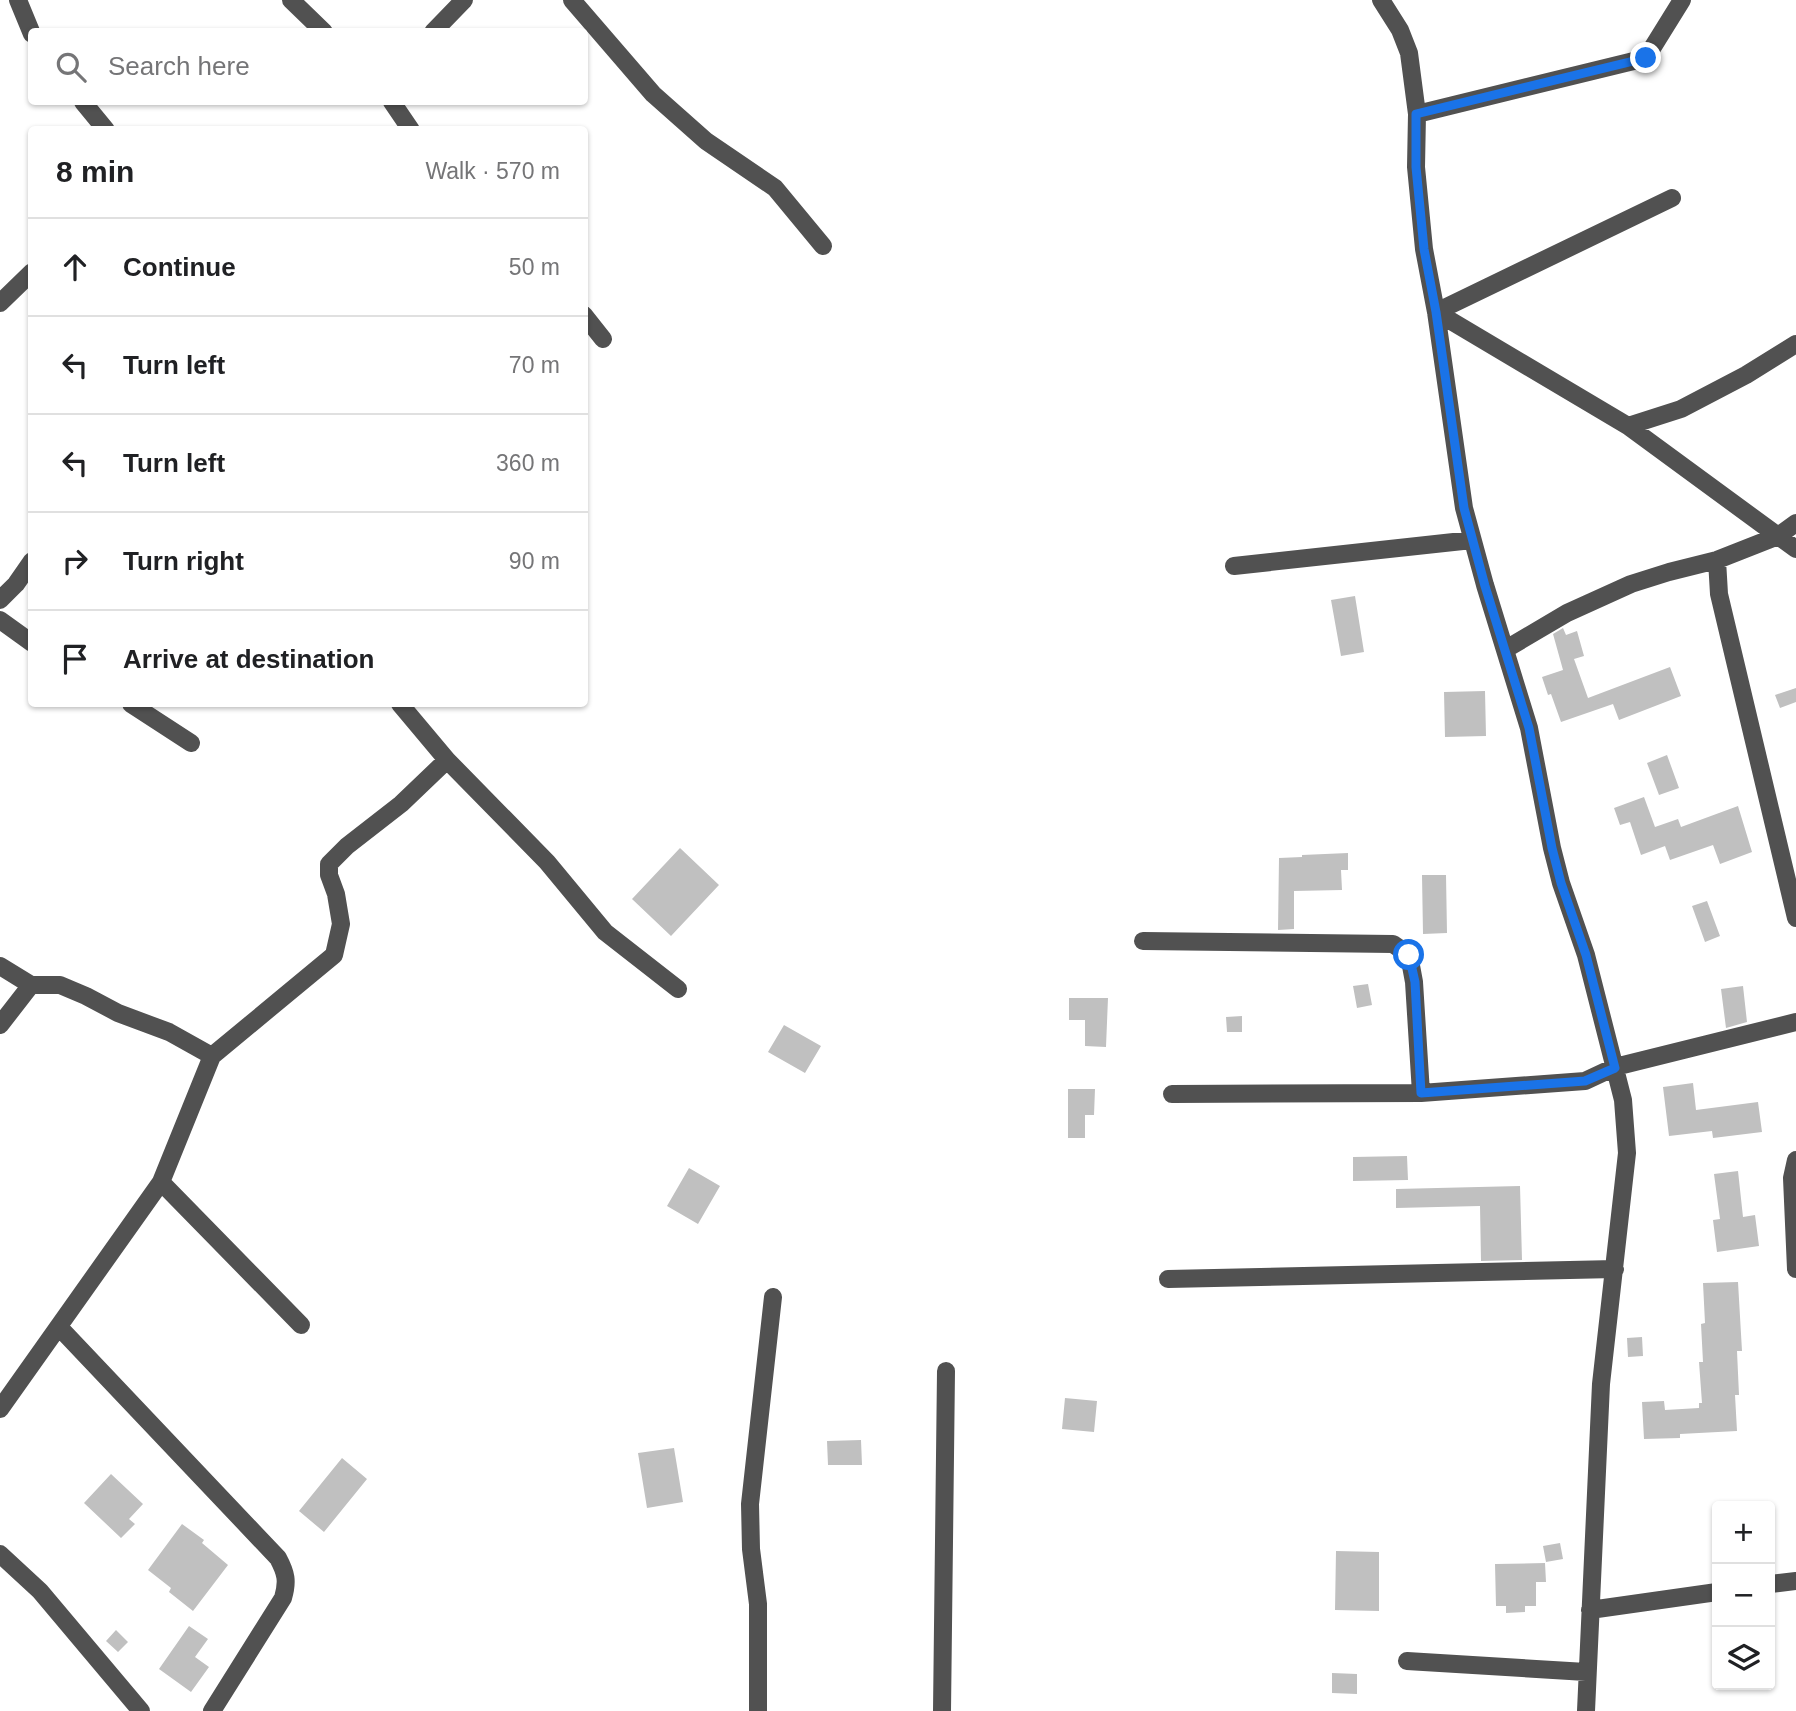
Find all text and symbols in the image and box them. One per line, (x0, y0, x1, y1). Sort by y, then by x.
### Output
search box (28, 28, 588, 105)
route end (1630, 42, 1661, 73)
icon: search (52, 48, 90, 86)
text: Search here (108, 51, 250, 81)
text: 8 min (56, 155, 134, 188)
text: Walk · 570 m (425, 158, 560, 184)
icon: ahead (56, 248, 94, 286)
text: Continue (123, 252, 236, 282)
text: 50 m (509, 254, 560, 280)
icon: left (56, 346, 94, 384)
text: Turn left (123, 350, 225, 380)
text: 70 m (509, 352, 560, 378)
icon: left (56, 444, 94, 482)
text: Turn left (123, 448, 225, 478)
text: 360 m (496, 450, 560, 476)
icon: right (56, 542, 94, 580)
text: Turn right (123, 546, 244, 576)
text: 90 m (509, 548, 560, 574)
icon: arrive (56, 640, 94, 678)
text: Arrive at destination (123, 644, 374, 674)
route start (1393, 939, 1424, 970)
map controls (1712, 1501, 1775, 1690)
button: + (1712, 1501, 1775, 1564)
button: − (1712, 1564, 1775, 1627)
button: layers (1712, 1627, 1775, 1690)

